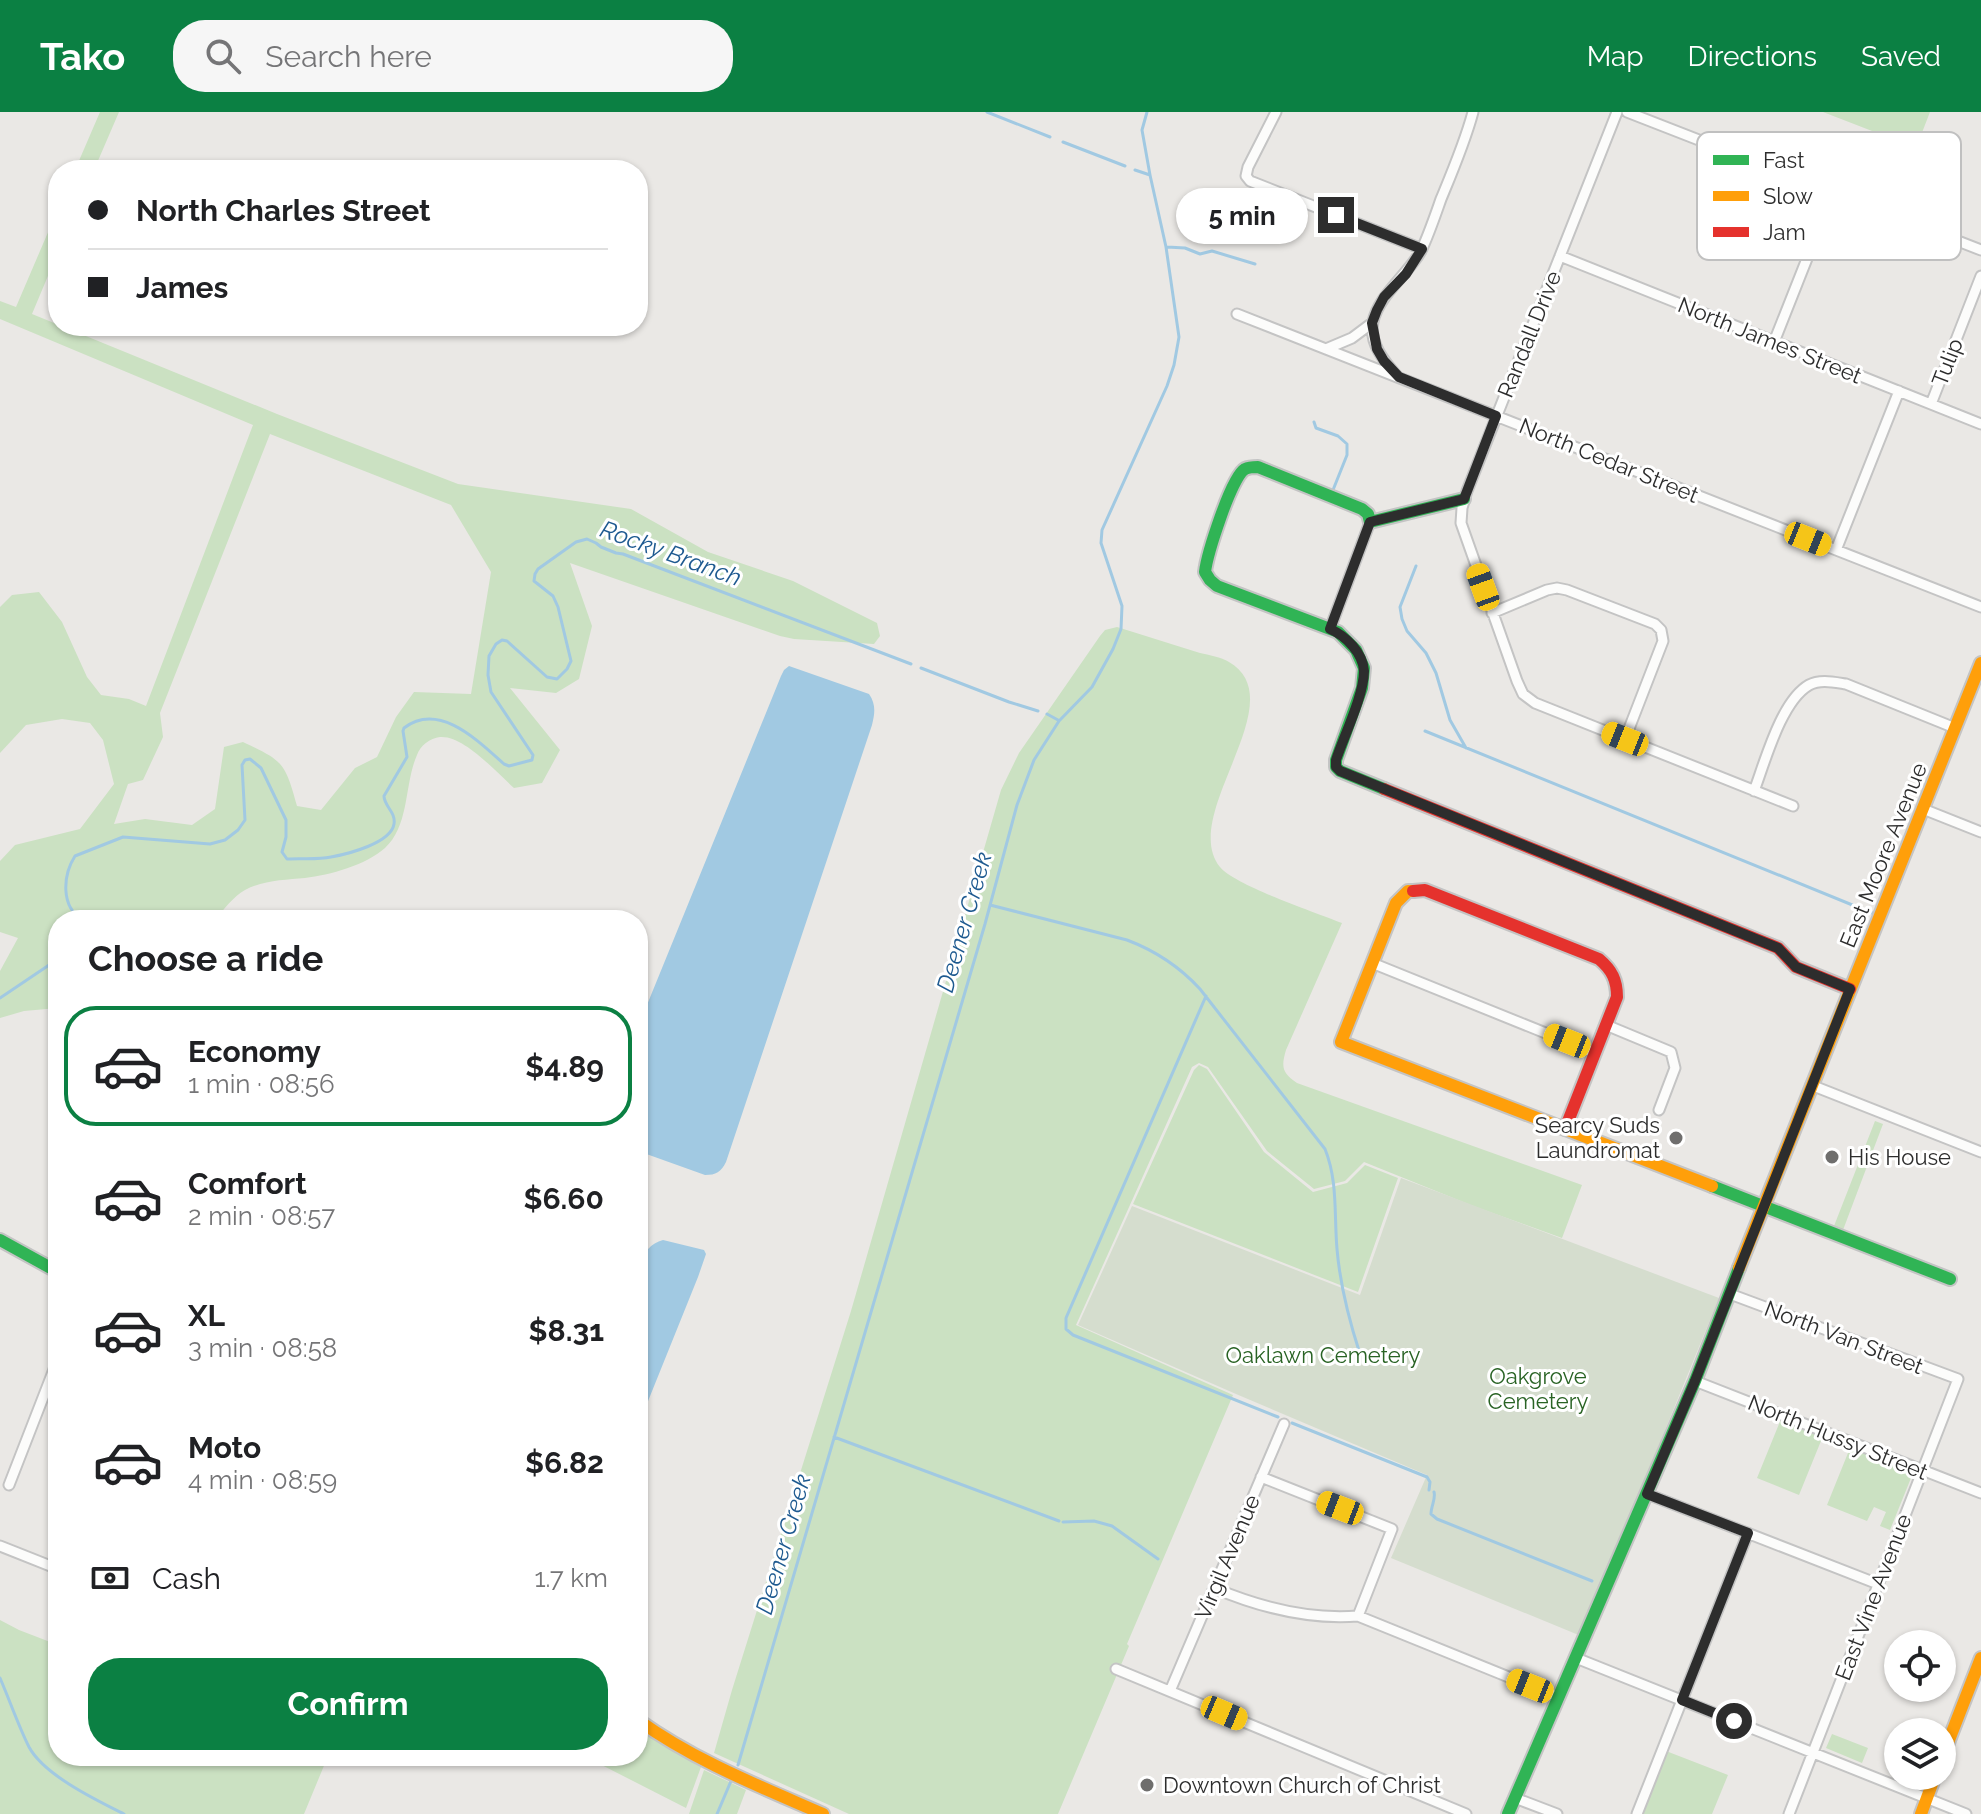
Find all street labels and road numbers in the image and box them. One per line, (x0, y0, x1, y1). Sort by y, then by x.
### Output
street label: Randall Drive (1492, 267, 1566, 401)
street label: North James Street (1674, 291, 1866, 389)
street label: Tulip (1926, 334, 1968, 390)
street label: North Cedar Street (1516, 412, 1703, 508)
street label: East Moore Avenue (1834, 759, 1932, 951)
street label: North Van Street (1761, 1295, 1928, 1379)
street label: North Hussy Street (1744, 1389, 1932, 1485)
street label: Virgil Avenue (1189, 1491, 1265, 1623)
street label: East Vine Avenue (1829, 1510, 1917, 1684)

